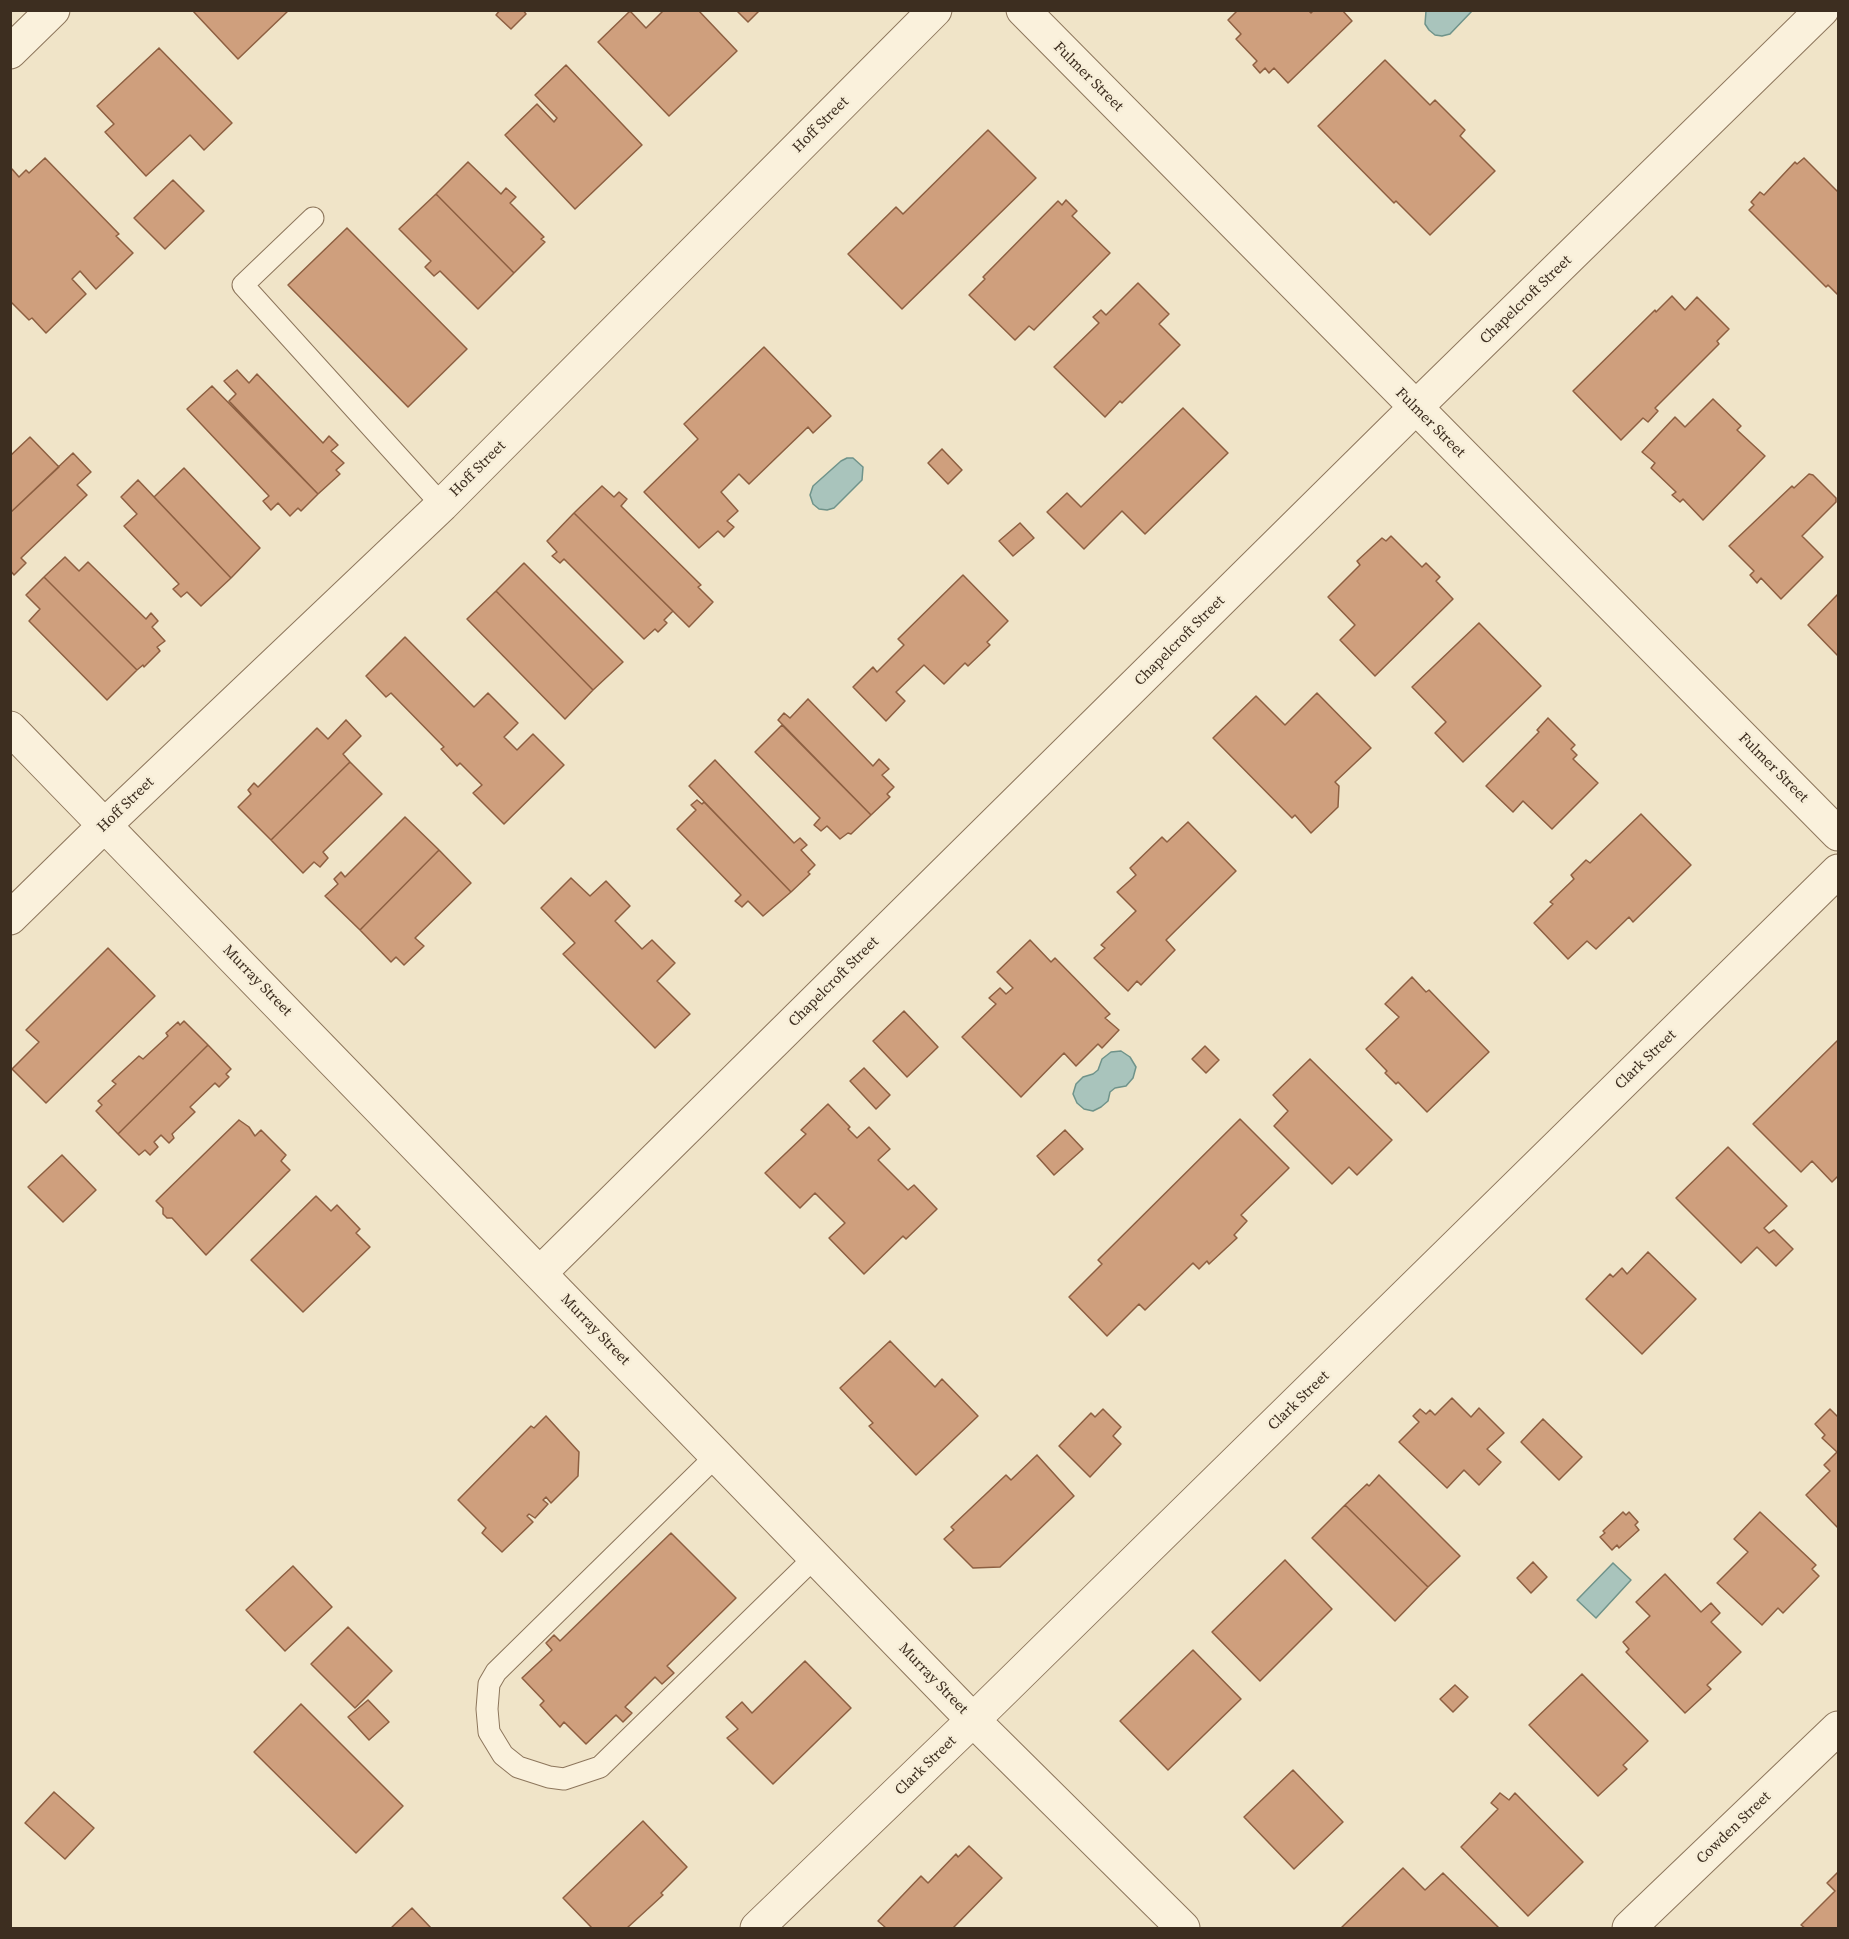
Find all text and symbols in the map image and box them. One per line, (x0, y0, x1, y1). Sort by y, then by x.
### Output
street label: Fulmer Street (1049, 38, 1127, 116)
street label: Hoff Street (789, 93, 853, 157)
street label: Chapelcroft Street (1477, 252, 1575, 348)
street label: Fulmer Street (1391, 384, 1469, 462)
street label: Hoff Street (446, 437, 510, 501)
street label: Chapelcroft Street (1131, 592, 1229, 690)
street label: Fulmer Street (1734, 729, 1812, 807)
street label: Hoff Street (94, 774, 158, 836)
street label: Chapelcroft Street (785, 933, 883, 1031)
street label: Murray Street (219, 942, 295, 1020)
street label: Clark Street (1612, 1026, 1680, 1094)
street label: Murray Street (557, 1291, 633, 1369)
street label: Clark Street (1265, 1367, 1333, 1435)
street label: Murray Street (895, 1640, 971, 1718)
street label: Clark Street (892, 1732, 960, 1800)
street label: Cowden Street (1693, 1788, 1775, 1868)

